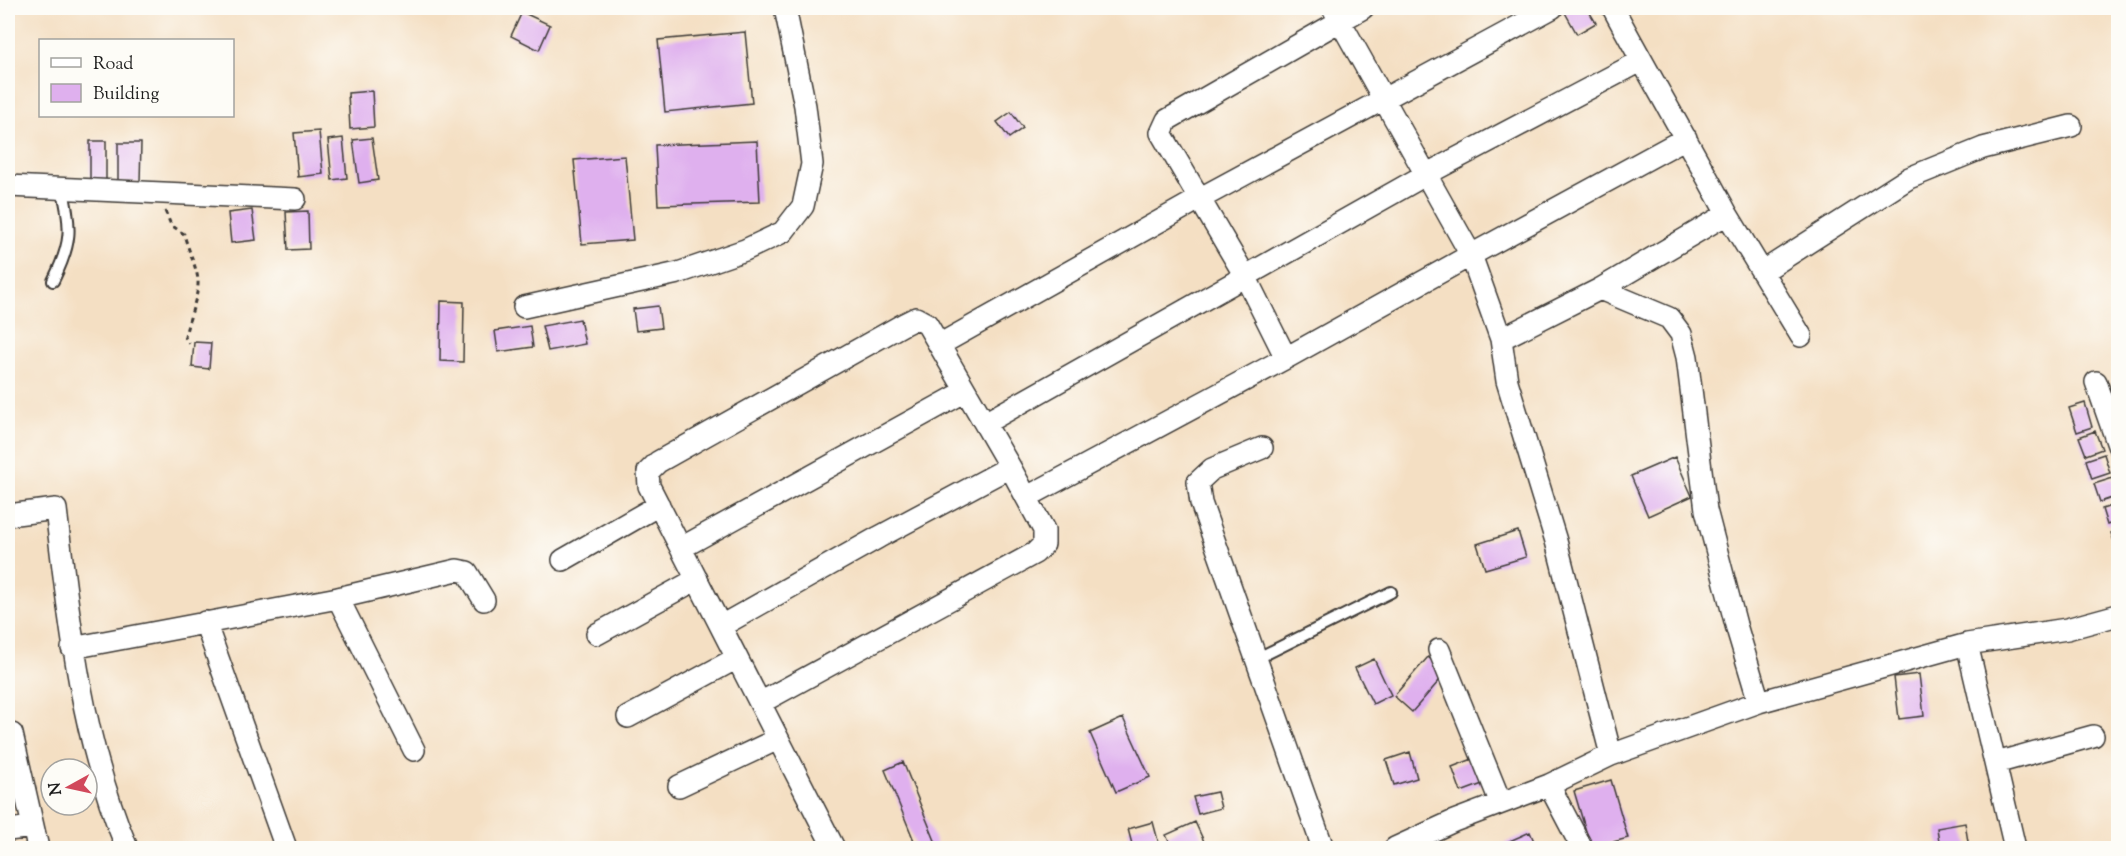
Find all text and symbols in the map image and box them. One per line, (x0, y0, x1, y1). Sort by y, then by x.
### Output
legend (39, 39, 234, 117)
text: Road (93, 52, 133, 78)
text: Building (93, 82, 159, 108)
north arrow (39, 757, 99, 817)
text: N (44, 781, 69, 797)

